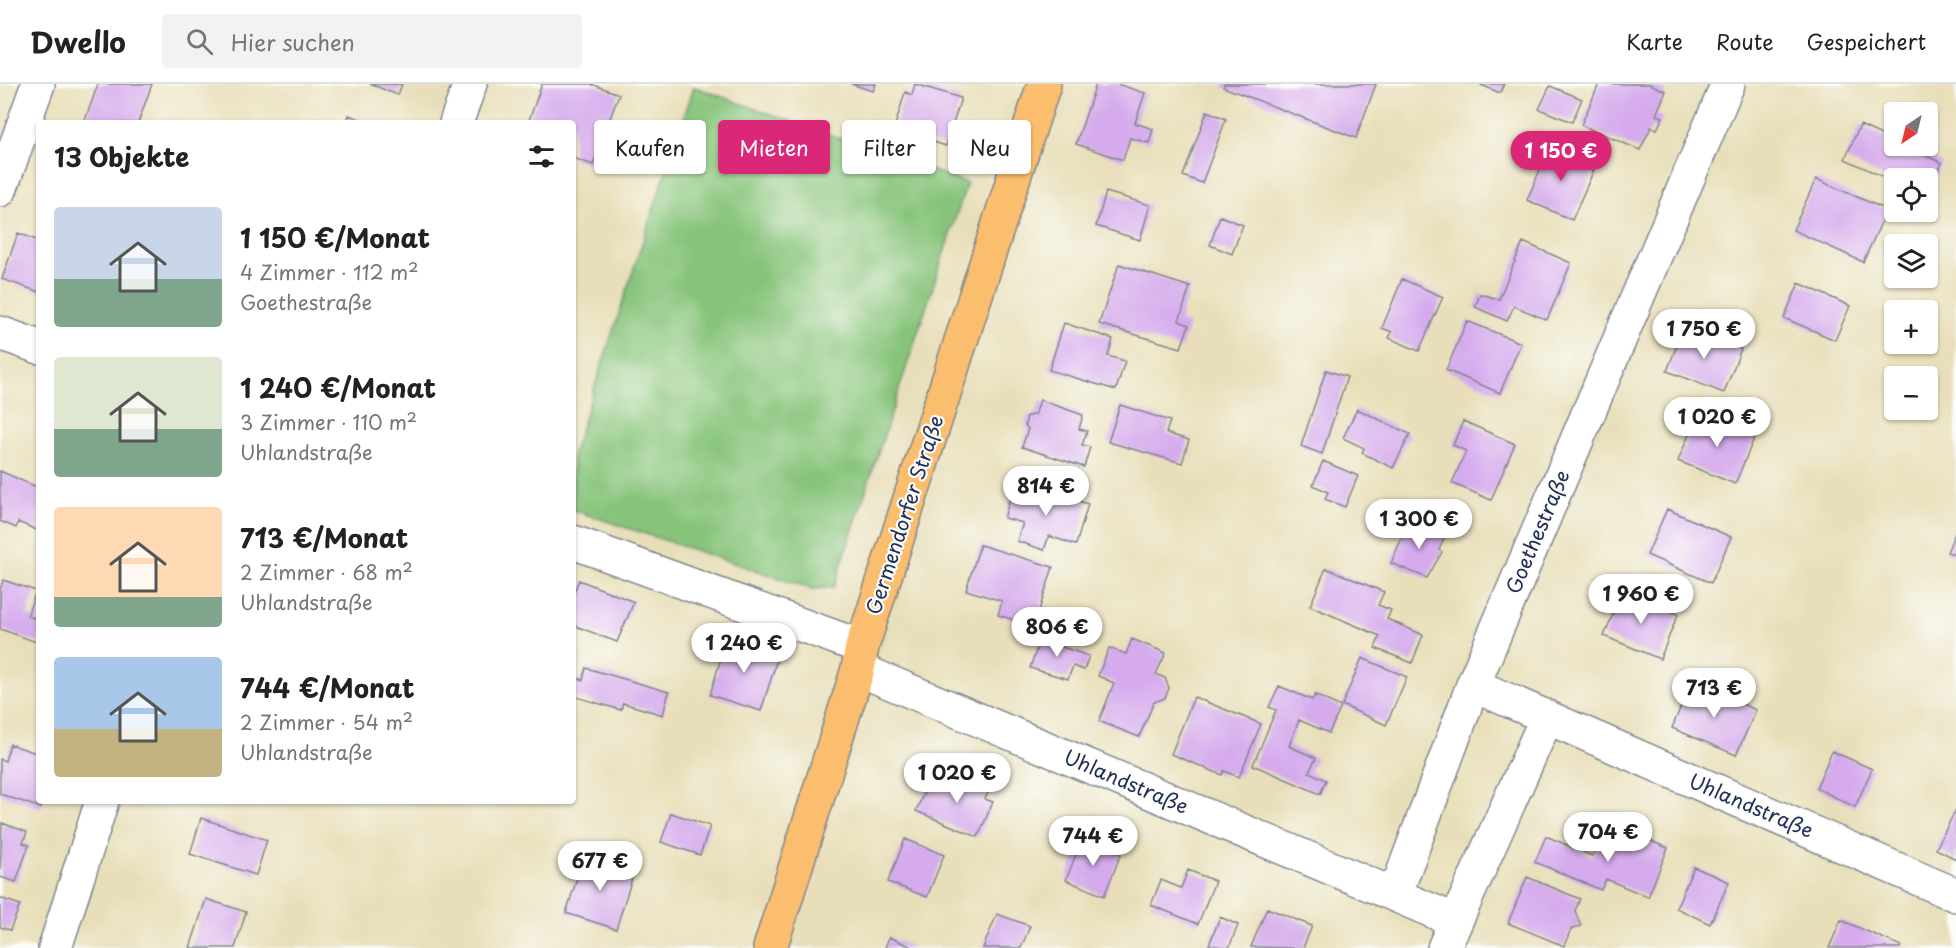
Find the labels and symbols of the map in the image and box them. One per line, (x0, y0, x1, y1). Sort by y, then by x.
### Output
north arrow (1884, 102, 1938, 156)
pin: 1 150 € (1506, 131, 1616, 182)
pin: 1 750 € (1649, 309, 1759, 360)
pin: 1 020 € (1662, 397, 1772, 448)
street label: Germendorfer Straße (858, 411, 950, 618)
street label: Goethestraße (1497, 465, 1577, 598)
pin: 814 € (1004, 466, 1088, 517)
pin: 1 300 € (1364, 499, 1474, 550)
pin: 1 960 € (1586, 574, 1696, 625)
pin: 806 € (1015, 607, 1099, 658)
pin: 1 240 € (689, 623, 799, 674)
pin: 713 € (1672, 668, 1756, 719)
street label: Uhlandstraße (1060, 741, 1193, 821)
pin: 1 020 € (902, 753, 1012, 804)
street label: Uhlandstraße (1685, 765, 1818, 845)
pin: 704 € (1566, 812, 1650, 863)
pin: 744 € (1051, 816, 1135, 867)
pin: 677 € (558, 841, 642, 892)

